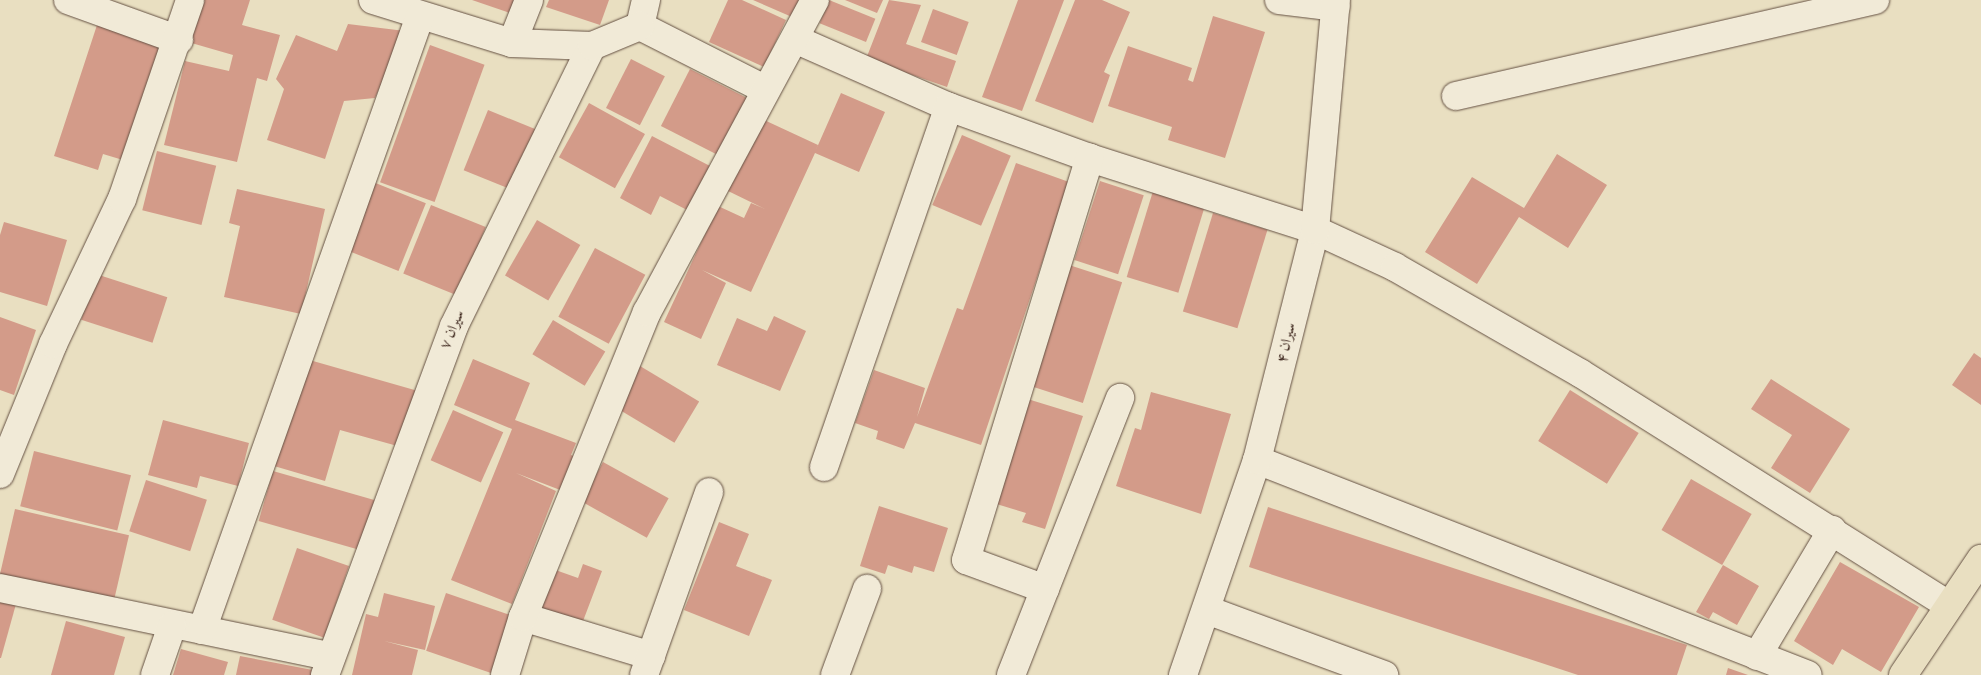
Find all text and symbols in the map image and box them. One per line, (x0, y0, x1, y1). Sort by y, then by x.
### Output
street label: سیران ۷ (437, 308, 469, 352)
street label: سیران ۴ (1273, 321, 1301, 365)

